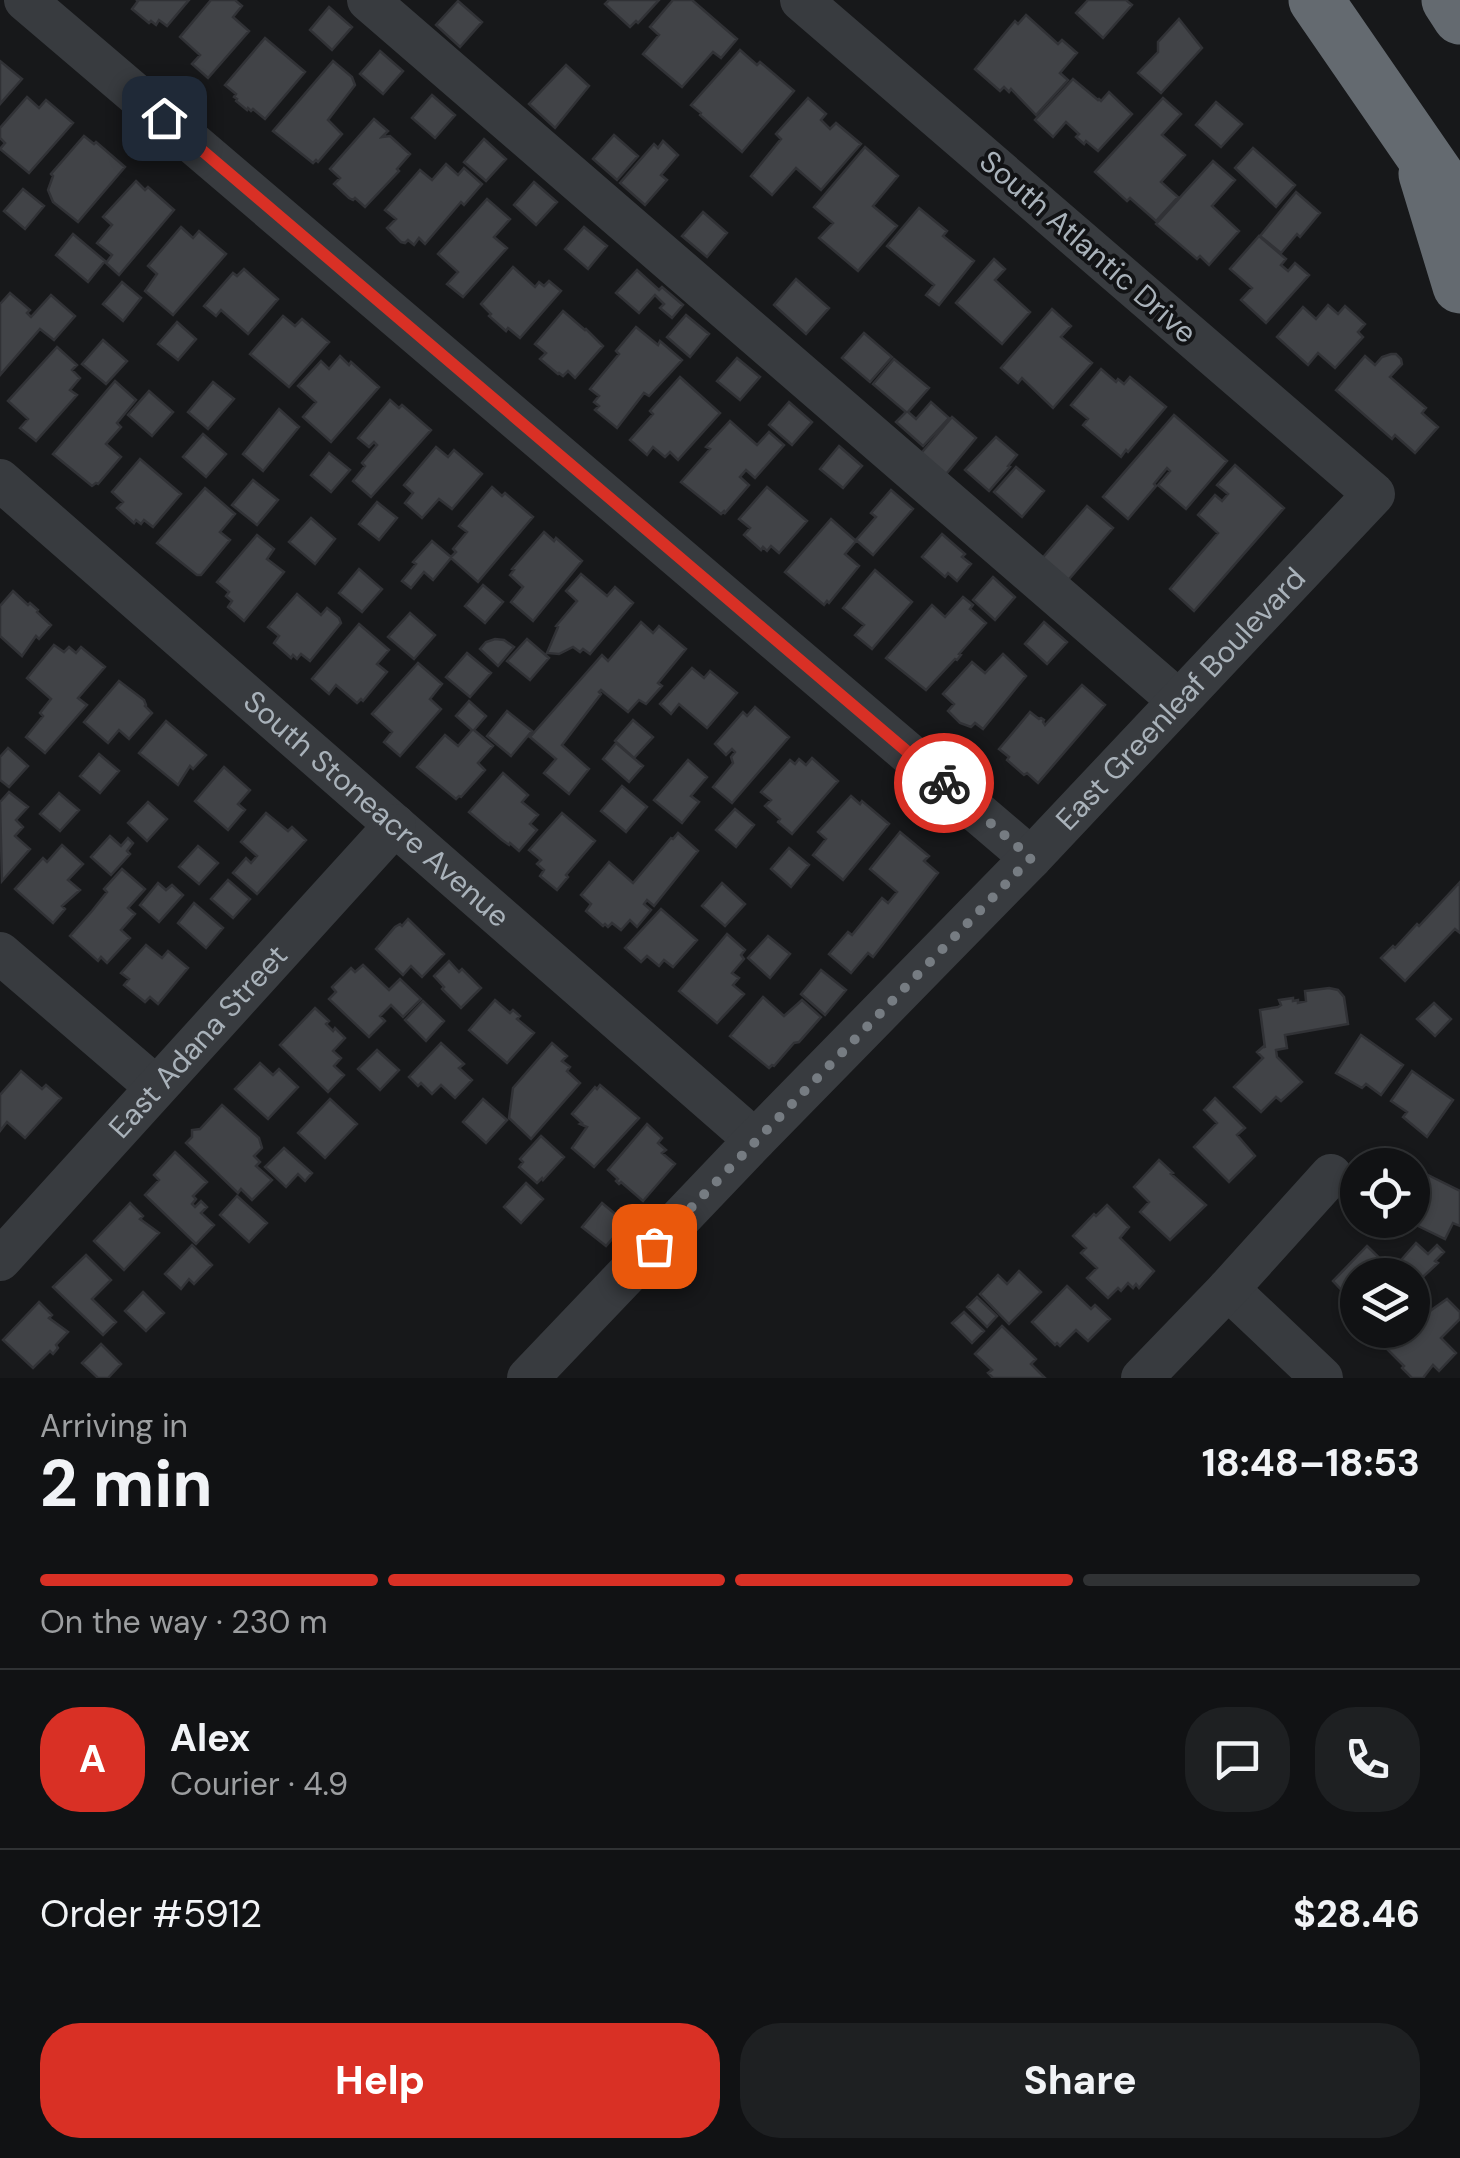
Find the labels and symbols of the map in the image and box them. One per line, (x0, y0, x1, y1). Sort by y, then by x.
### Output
pin (122, 76, 207, 161)
street label: South Atlantic Drive (972, 142, 1205, 352)
street label: East Greenleaf Boulevard (1047, 559, 1314, 838)
street label: South Stoneacre Avenue (235, 682, 518, 936)
courier (894, 733, 994, 833)
street label: East Adana Street (100, 936, 296, 1146)
pin (612, 1204, 697, 1289)

